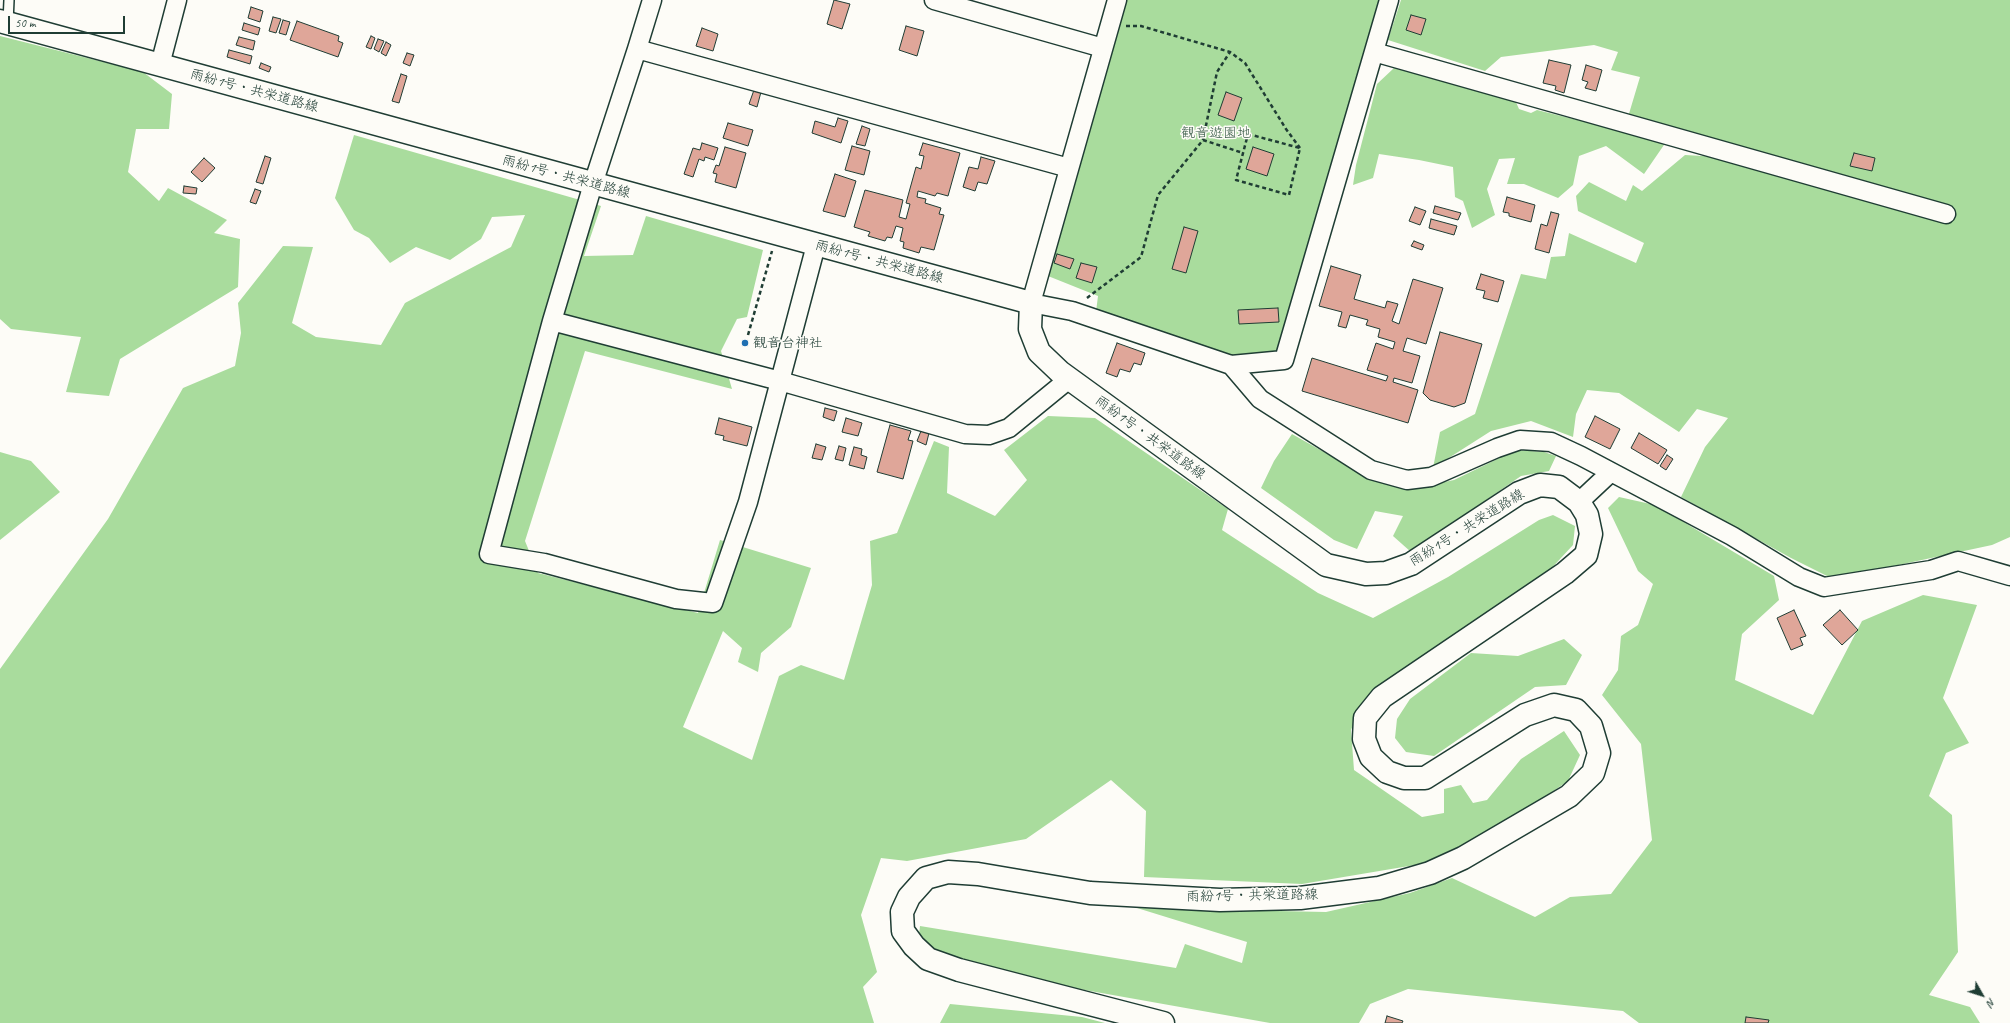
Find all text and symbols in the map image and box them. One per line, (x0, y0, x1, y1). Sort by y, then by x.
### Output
scale bar (10, 8, 127, 34)
text: 50 m (15, 15, 35, 31)
street label: 雨紛1号・共栄道路線 (188, 66, 320, 116)
park label: 観音遊園地 (1181, 125, 1251, 141)
street label: 雨紛1号・共栄道路線 (500, 152, 632, 202)
street label: 雨紛1号・共栄道路線 (813, 237, 945, 287)
place label: 観音台神社 (753, 335, 823, 351)
marker: 観音台神社 (740, 338, 750, 348)
street label: 雨紛1号・共栄道路線 (1092, 392, 1208, 484)
street label: 雨紛1号・共栄道路線 (1406, 486, 1528, 570)
street label: 雨紛1号・共栄道路線 (1186, 886, 1318, 906)
north arrow (1962, 975, 2002, 1015)
text: N (1984, 995, 1999, 1010)

